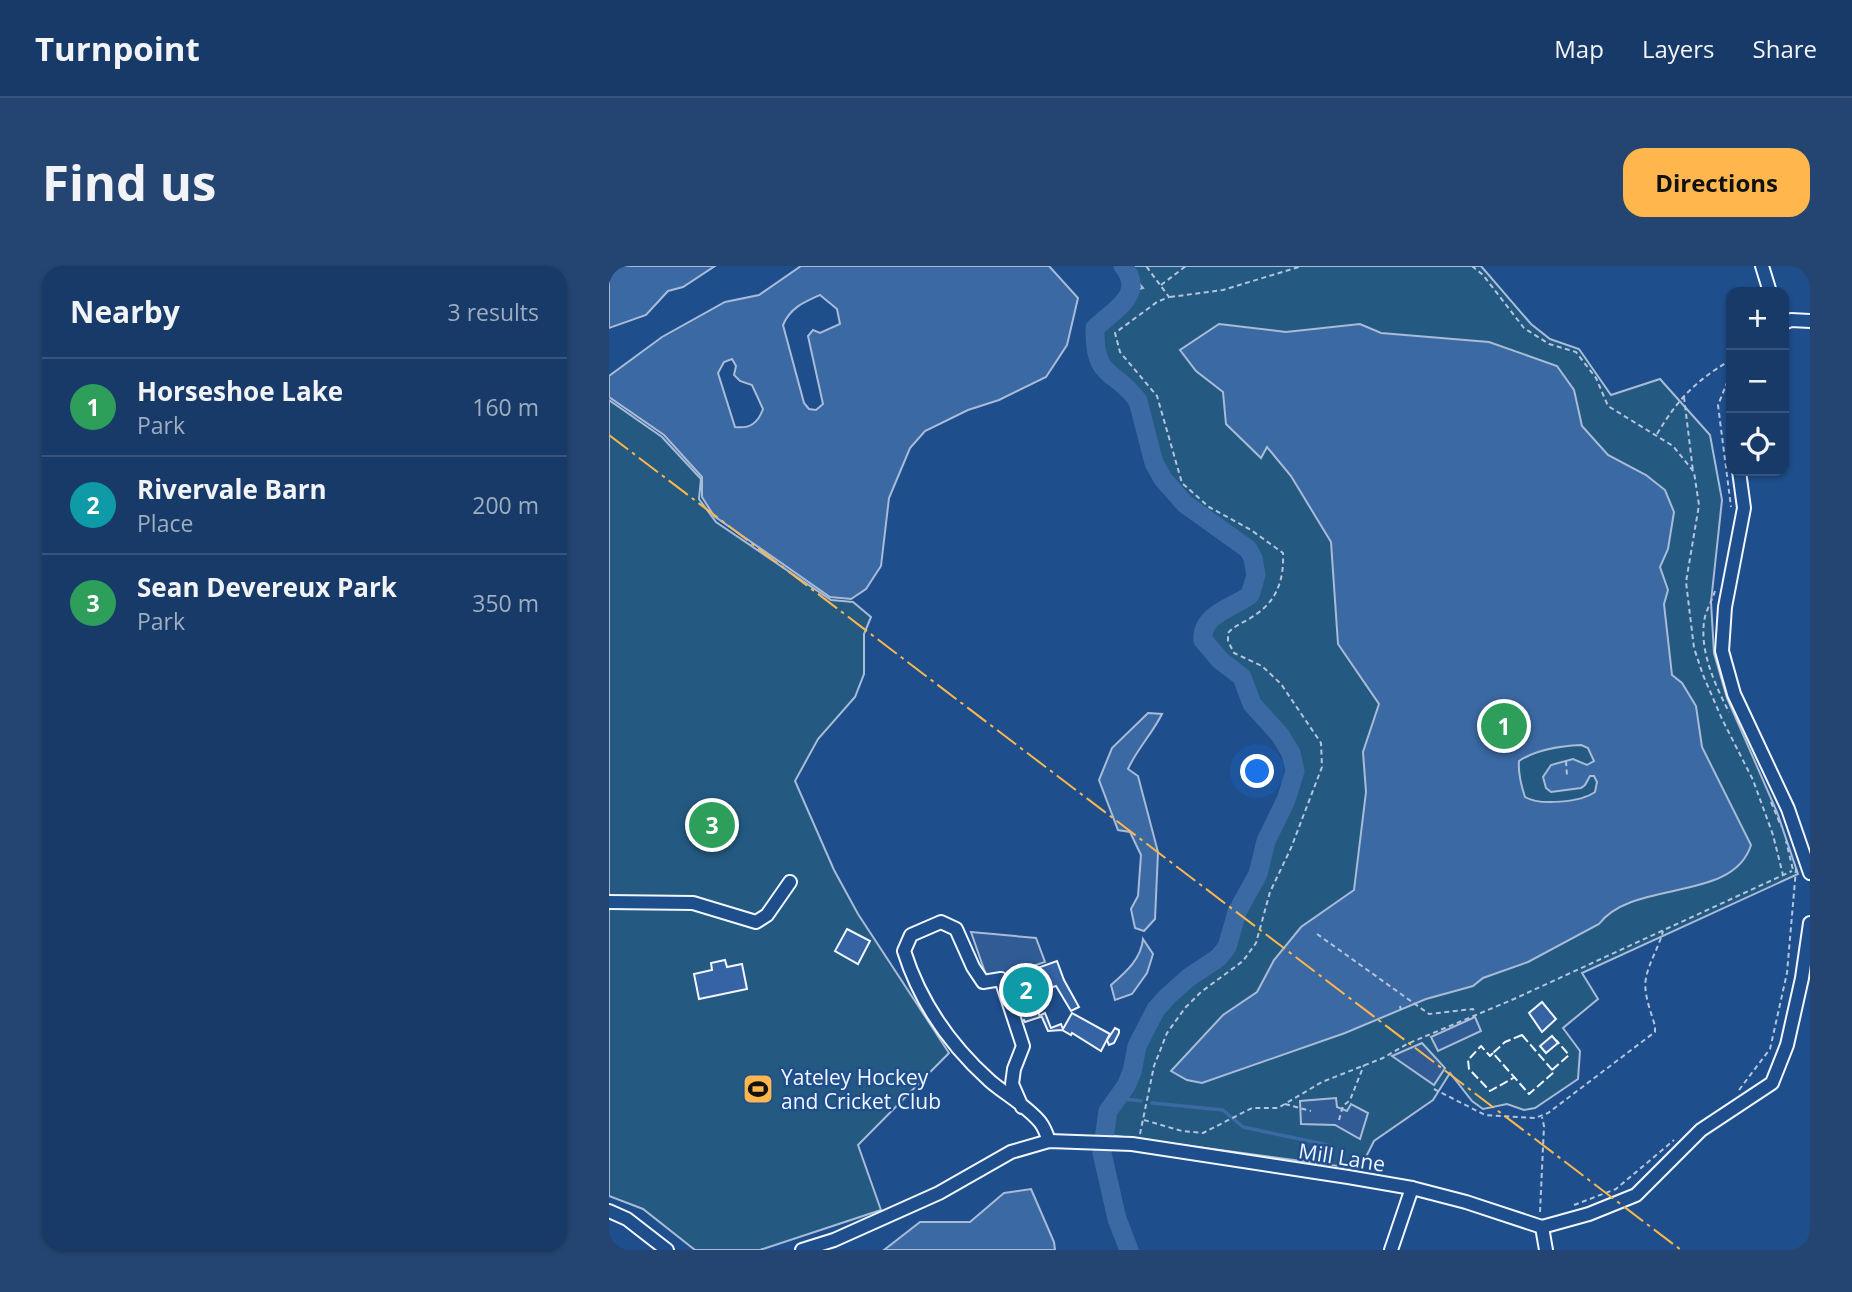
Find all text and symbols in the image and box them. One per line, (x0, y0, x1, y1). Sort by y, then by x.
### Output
text: Turnpoint (35, 26, 200, 71)
text: Map (1554, 32, 1604, 65)
text: Layers (1642, 32, 1715, 65)
text: Share (1753, 32, 1817, 65)
button: Directions (1623, 148, 1810, 217)
text: Find us (42, 149, 216, 215)
map controls (1726, 287, 1789, 476)
button: + (1726, 287, 1789, 350)
text: Nearby (70, 291, 180, 332)
text: 3 results (448, 296, 539, 328)
button: − (1726, 350, 1789, 413)
text: Horseshoe Lake (137, 373, 343, 409)
text: 1 (86, 391, 100, 423)
text: 160 m (472, 391, 539, 423)
text: Park (137, 409, 185, 441)
button: locate (1726, 413, 1789, 476)
text: Rivervale Barn (137, 471, 327, 507)
text: 2 (86, 489, 100, 521)
text: 200 m (472, 489, 539, 521)
text: Place (137, 507, 193, 539)
text: Sean Devereux Park (137, 569, 397, 605)
text: 3 (86, 587, 100, 619)
text: 350 m (472, 587, 539, 619)
text: Park (137, 605, 185, 637)
pin: 1 (1481, 700, 1527, 752)
your location (1240, 754, 1274, 788)
pin: 3 (689, 799, 735, 851)
pin: 2 (1003, 964, 1049, 1016)
place label: Yateley Hockey and Cricket Club (781, 1063, 941, 1115)
sports icon: Yateley Hockey and Cricket Club (741, 1072, 775, 1106)
street label: Mill Lane (1297, 1136, 1387, 1178)

